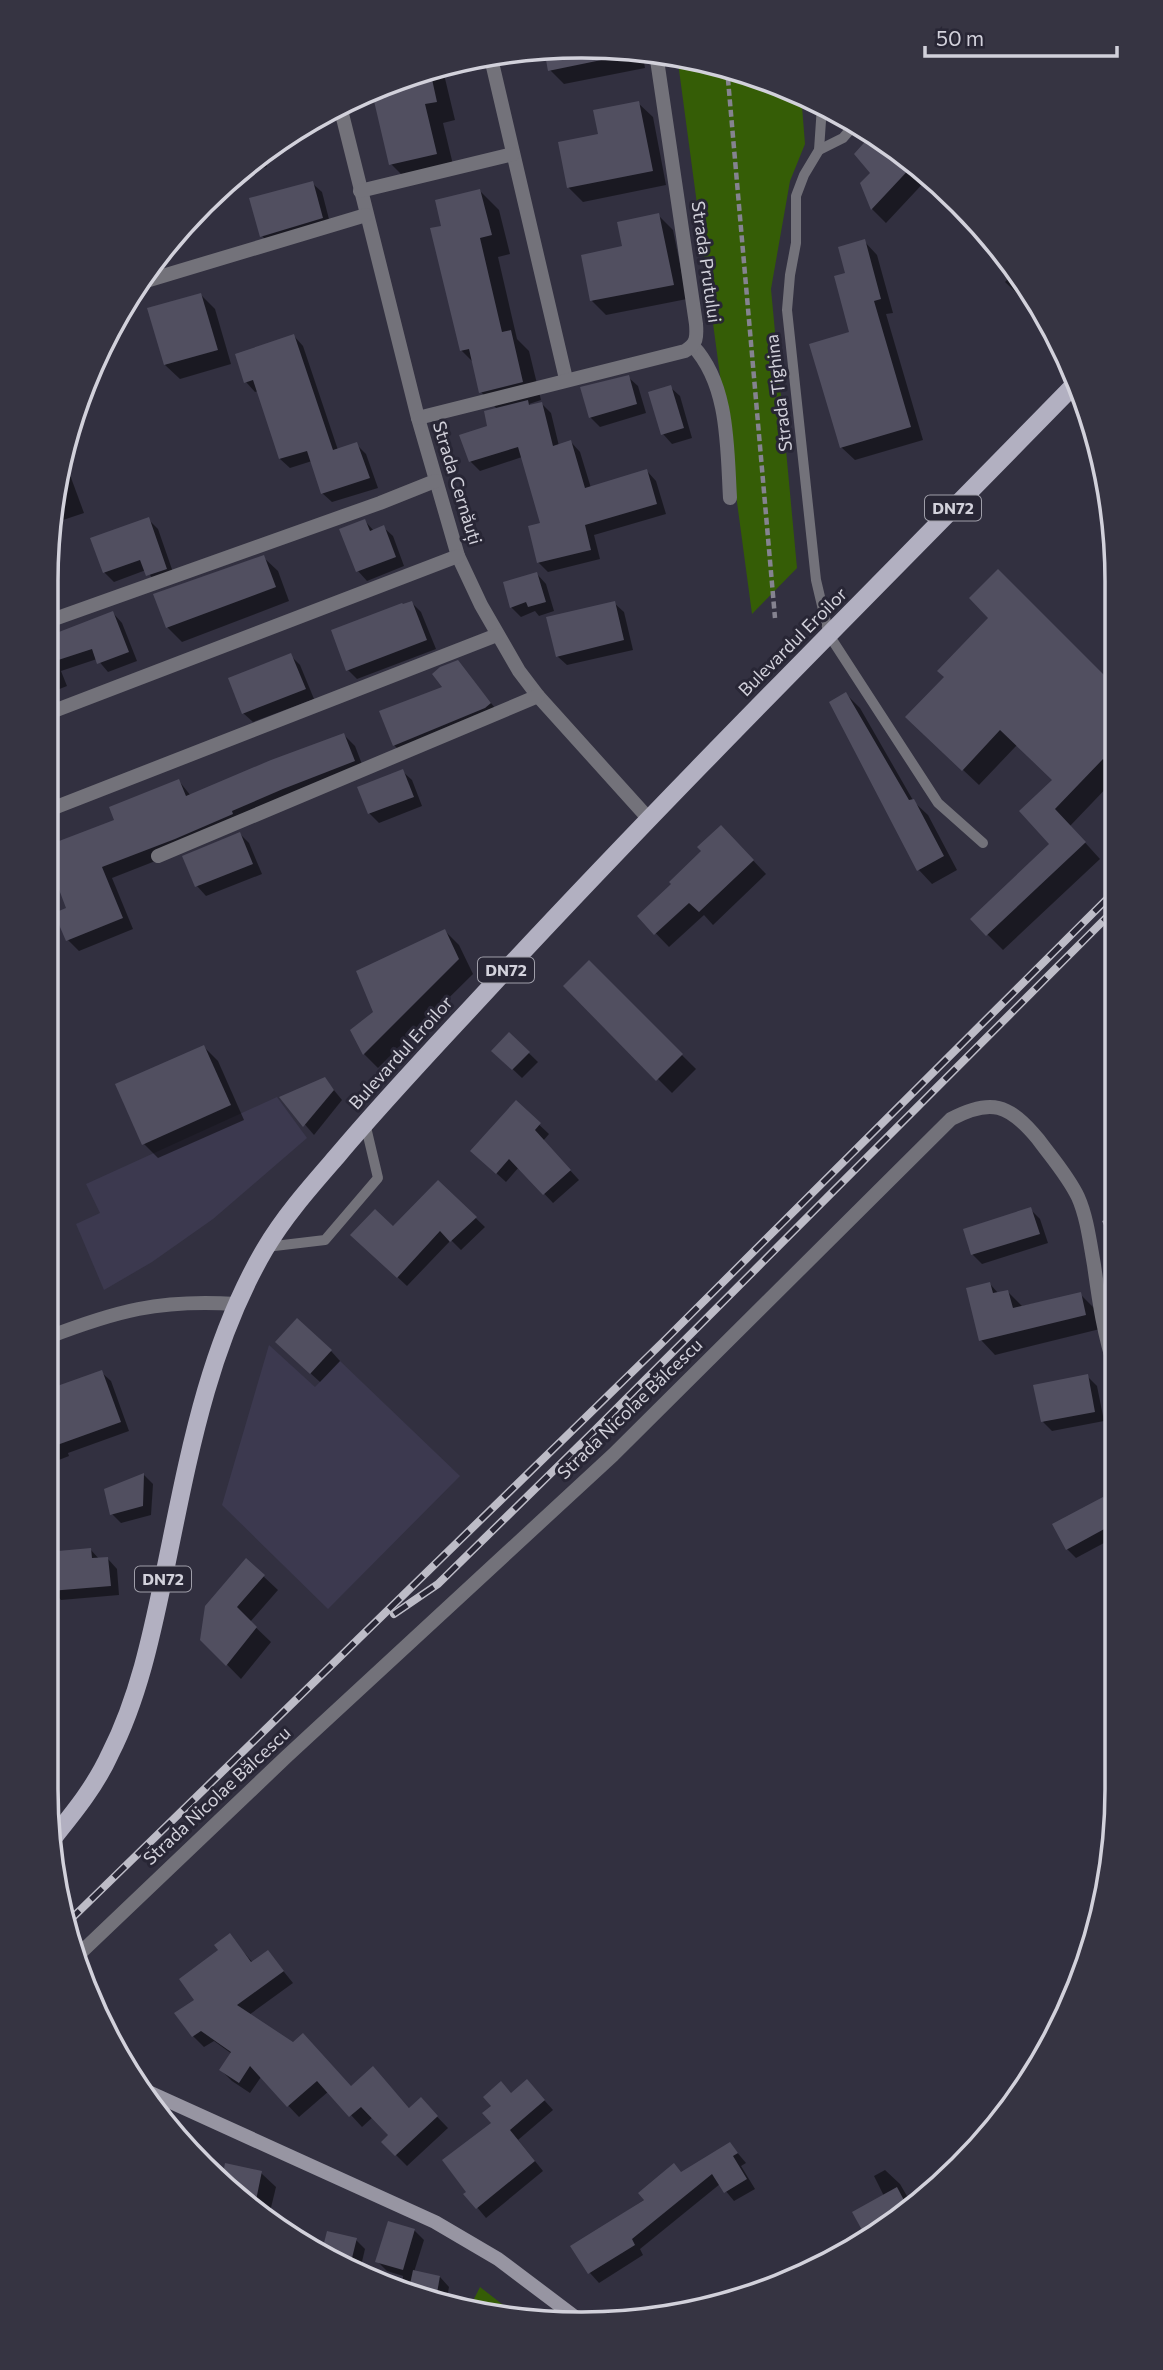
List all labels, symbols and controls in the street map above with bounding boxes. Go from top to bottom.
scale bar [925,14,1118,58]
text: 50 m [936,25,984,50]
street label: Strada Prutului [688,200,726,324]
street label: Strada Tighina [760,333,796,453]
street label: Strada Cernăuți [428,418,487,548]
road number: DN72 [925,495,981,520]
street label: Bulevardul Eroilor [733,582,851,700]
road number: DN72 [478,958,534,982]
street label: Bulevardul Eroilor [344,991,457,1113]
street label: Strada Nicolae Bălcescu [552,1333,706,1483]
road number: DN72 [135,1567,191,1592]
street label: Strada Nicolae Bălcescu [138,1721,295,1869]

